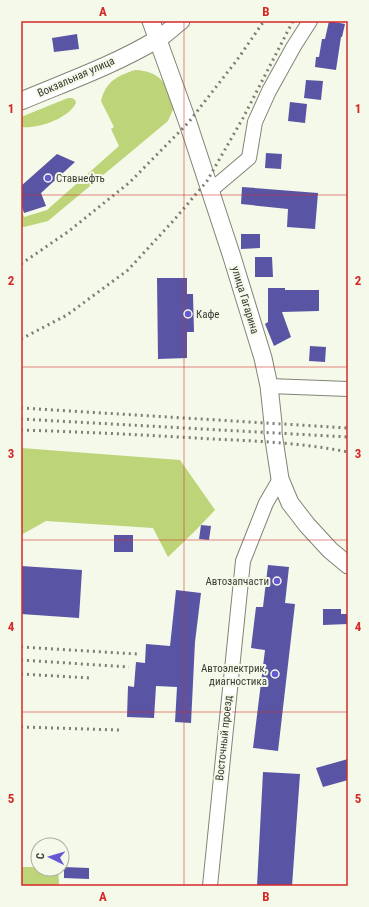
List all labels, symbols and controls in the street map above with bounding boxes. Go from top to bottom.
text: A [99,4,107,19]
text: B [262,4,270,19]
street label: Вокзальная улица [35,54,117,100]
text: 1 [8,101,14,116]
text: 1 [355,101,361,116]
place label: Ставнефть [56,172,105,185]
marker: Ставнефть [43,173,53,183]
street label: улица Гагарина [229,265,261,335]
text: 2 [8,273,15,288]
text: 2 [355,273,362,288]
place label: Кафе [196,308,220,321]
marker: Кафе [183,309,193,319]
text: 3 [8,446,14,461]
text: 3 [355,446,361,461]
place label: Автозапчасти [206,575,269,588]
marker: Автозапчасти [272,576,282,586]
text: 4 [8,619,15,634]
text: 4 [355,619,362,634]
place label: Автоэлектрик, диагностика [201,662,267,688]
marker: Автоэлектрик, диагностика [270,669,280,679]
street label: Восточный проезд [213,695,235,781]
text: 5 [8,791,15,806]
text: 5 [355,791,362,806]
north arrow [30,837,70,877]
text: С [34,852,47,860]
text: A [99,889,107,904]
text: B [262,889,270,904]

